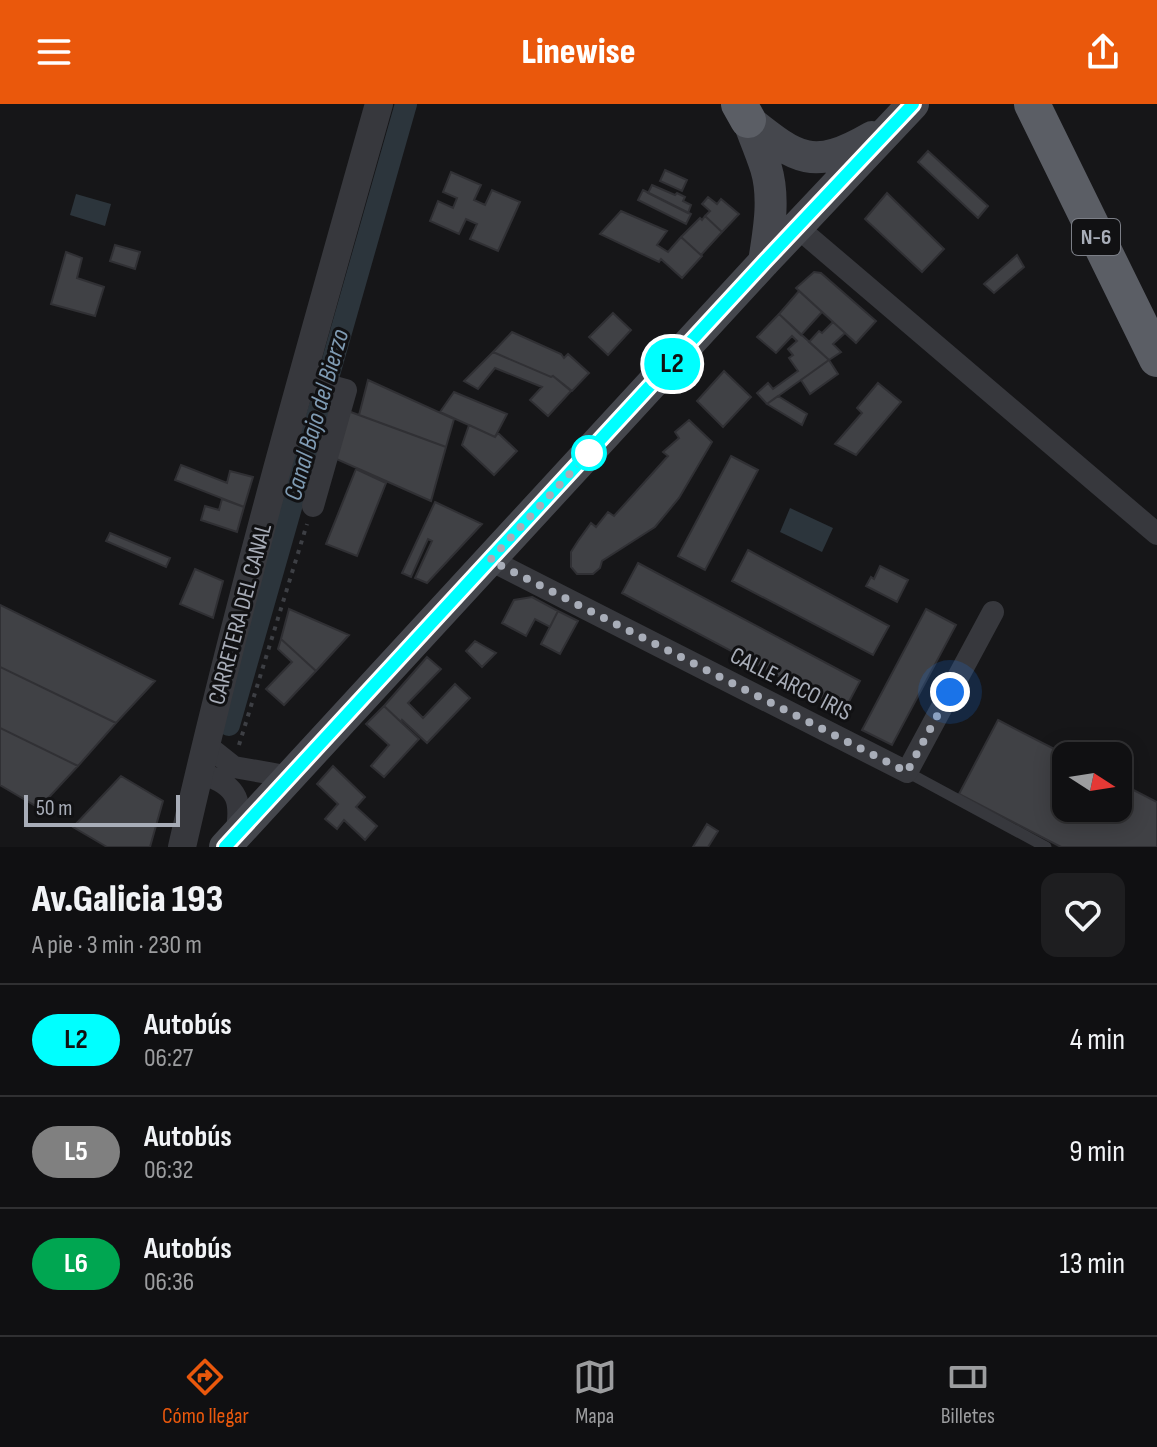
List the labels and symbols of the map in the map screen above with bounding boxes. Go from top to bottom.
road number: N-6 [1072,219,1120,255]
water label: Canal Bajo del Bierzo [278,325,356,504]
line badge: L2 [636,338,708,390]
unlabelled marker [572,436,606,470]
street label: CARRETERA DEL CANAL [202,520,278,708]
street label: CALLE ARCO IRIS [725,641,857,727]
your location [930,672,970,712]
north arrow [1052,742,1132,822]
scale bar [24,791,180,827]

